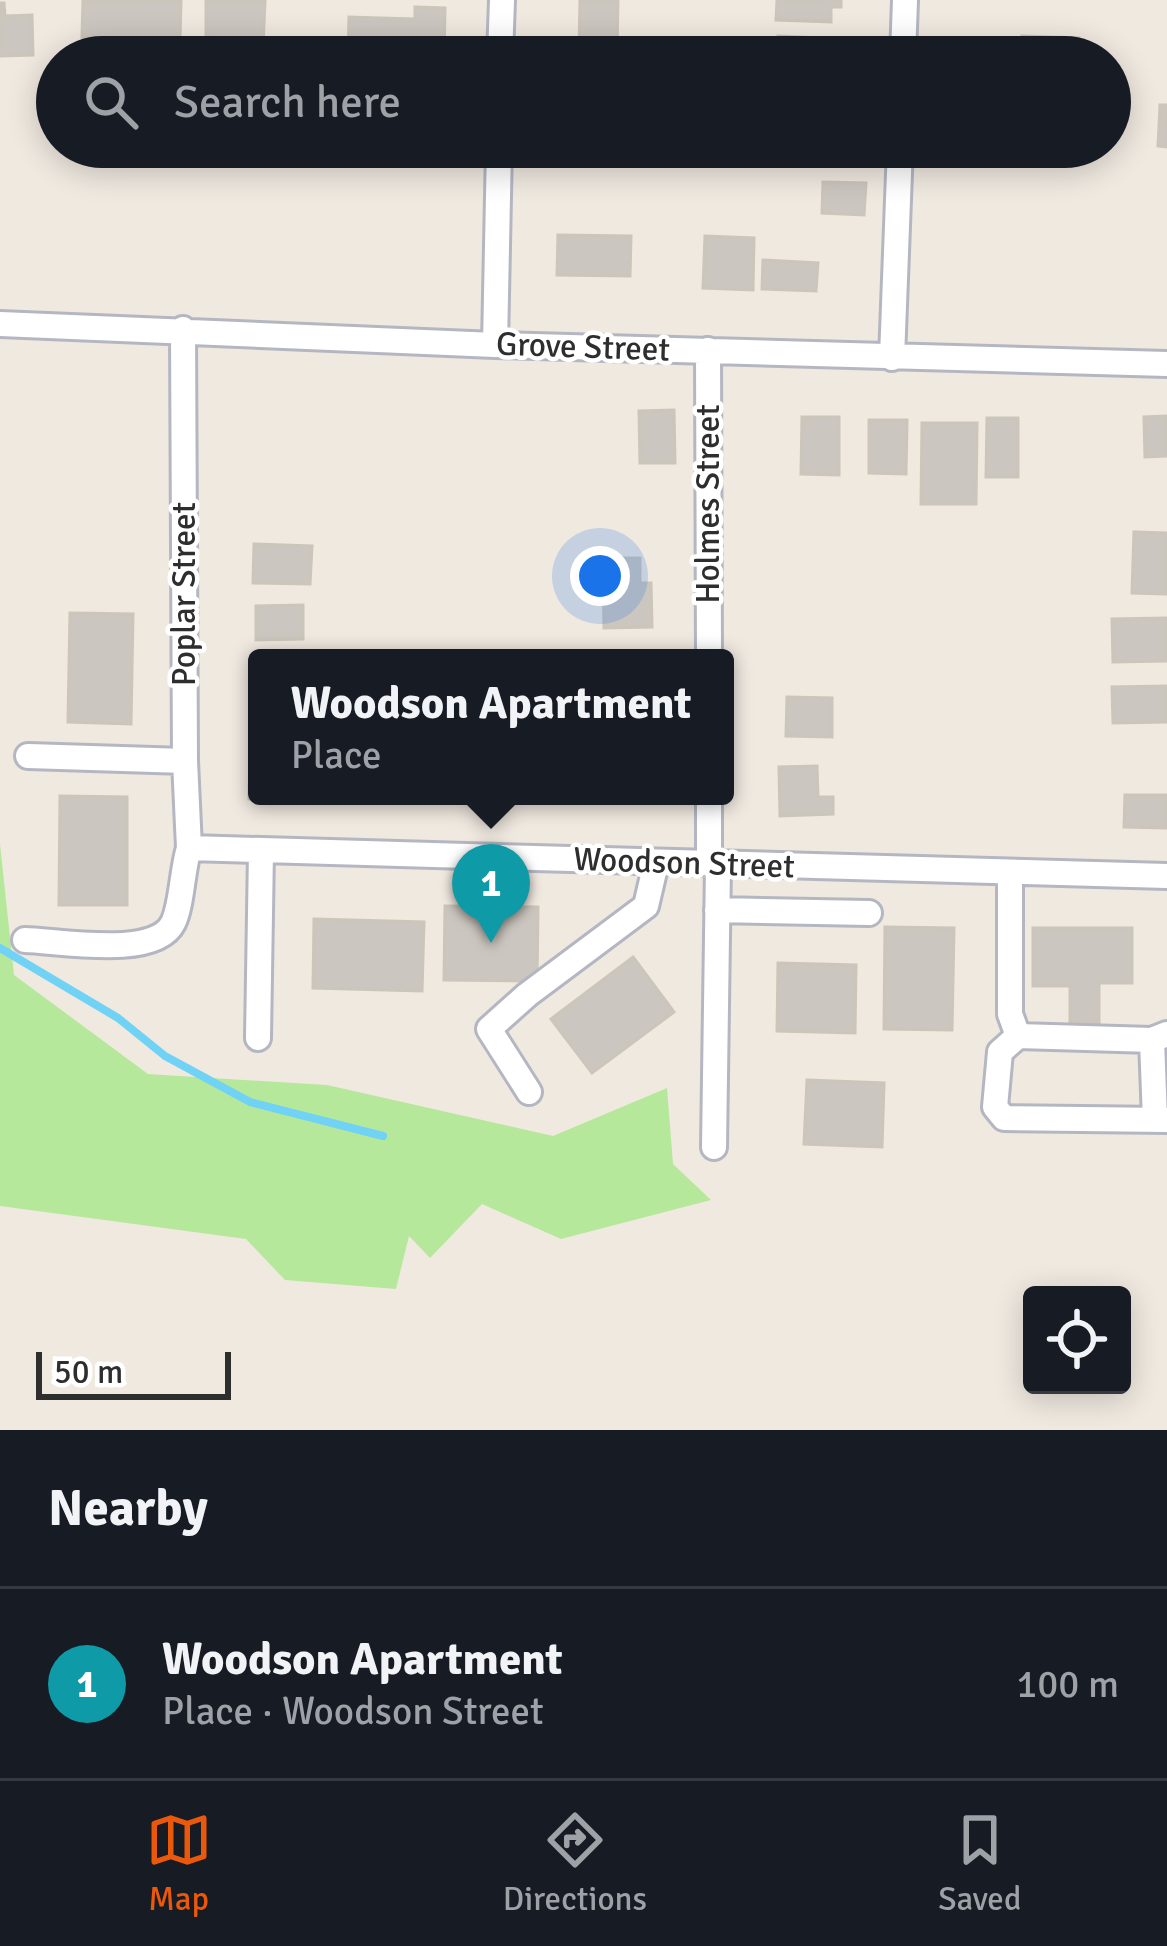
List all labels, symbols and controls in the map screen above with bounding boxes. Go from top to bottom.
search box [36,36,1131,168]
icon: search [78,69,144,135]
text: Search here [174,75,401,130]
street label: Grove Street [495,323,671,371]
street label: Holmes Street [688,404,729,604]
street label: Poplar Street [164,502,205,686]
your location [570,546,630,606]
popup [248,649,734,805]
text: Woodson Apartment [291,676,691,731]
text: Place [291,731,382,779]
street label: Woodson Street [573,839,795,887]
pin: 1 [452,844,530,943]
map controls [1023,1286,1131,1394]
button: locate [1023,1286,1131,1394]
scale bar [36,1346,231,1399]
text: 50 m [54,1352,123,1393]
text: Nearby [48,1477,208,1540]
text: Woodson Apartment [162,1632,563,1687]
text: 1 [76,1660,98,1708]
text: 100 m [1016,1660,1119,1708]
text: Place · Woodson Street [162,1687,544,1735]
tab: Map [146,1807,212,1920]
tab: Directions [503,1807,647,1920]
tab: Saved [938,1807,1021,1920]

